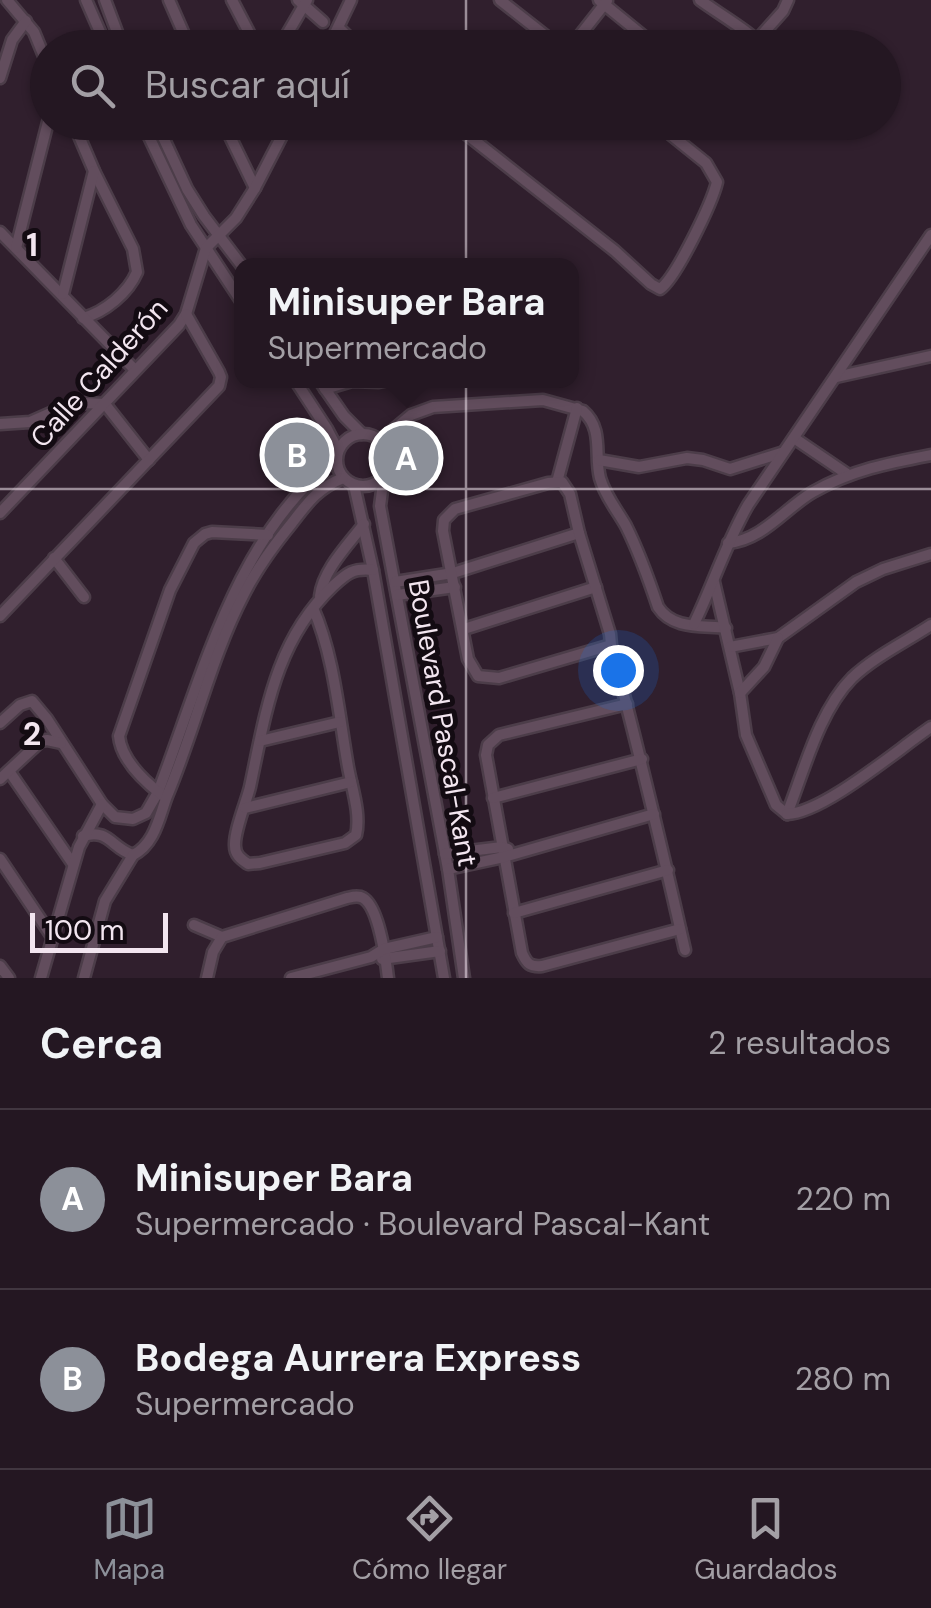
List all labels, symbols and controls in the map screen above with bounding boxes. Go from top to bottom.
search box [30,30,901,140]
icon: search [65,58,120,113]
text: Buscar aquí [145,60,350,110]
text: 1 [26,224,38,266]
popup [234,258,579,388]
text: Minisuper Bara [267,277,546,327]
street label: Calle Calderón [22,291,176,455]
text: Supermercado [267,327,487,369]
pin: B [264,418,330,492]
pin: A [374,420,438,496]
street label: Boulevard Pascal-Kant [400,577,486,869]
your location [593,645,644,696]
text: 2 [23,713,41,755]
scale bar [30,908,168,953]
text: 100 m [45,912,124,949]
text: Cerca [40,1016,163,1071]
text: 2 resultados [708,1022,891,1064]
text: Minisuper Bara [135,1153,413,1203]
text: A [61,1178,84,1220]
text: 220 m [796,1178,891,1220]
text: Supermercado · Boulevard Pascal-Kant [135,1203,710,1245]
text: Bodega Aurrera Express [135,1333,581,1383]
text: B [62,1358,83,1400]
text: 280 m [795,1358,891,1400]
text: Supermercado [135,1383,355,1425]
tab: Mapa [93,1491,165,1588]
tab: Cómo llegar [352,1491,507,1588]
tab: Guardados [694,1491,837,1588]

